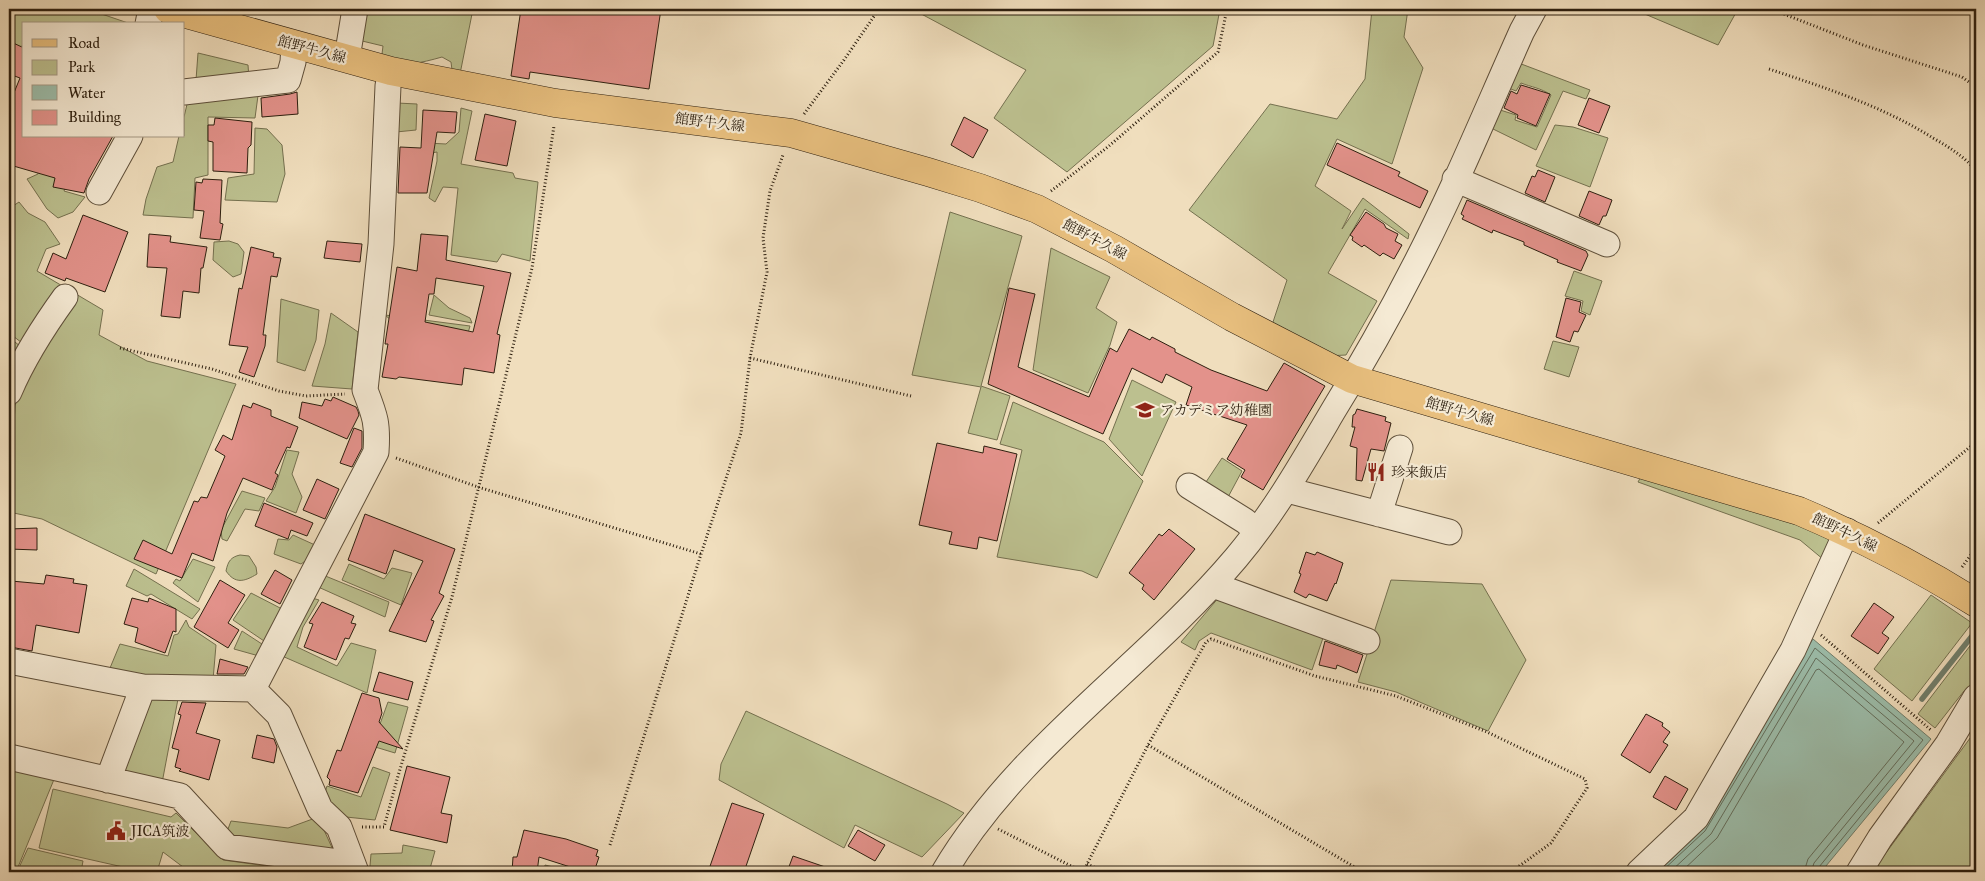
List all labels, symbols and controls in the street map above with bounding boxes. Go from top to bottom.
legend [22,22,185,138]
street label: 館野牛久線 [276,32,348,67]
text: Road [68,34,100,52]
text: Park [68,58,95,76]
text: Water [68,84,105,102]
text: Building [68,108,122,126]
street label: 館野牛久線 [674,110,746,135]
street label: 館野牛久線 [1060,216,1130,263]
street label: 館野牛久線 [1424,394,1496,429]
school or university icon: アカデミア幼稚園 [1134,399,1156,421]
place label: アカデミア幼稚園 [1160,402,1272,419]
restaurant icon: 珍来飯店 [1365,461,1387,483]
place label: 珍来飯店 [1391,464,1447,481]
street label: 館野牛久線 [1810,509,1880,555]
public building icon: JICA筑波 [105,820,127,842]
place label: JICA筑波 [129,823,189,841]

